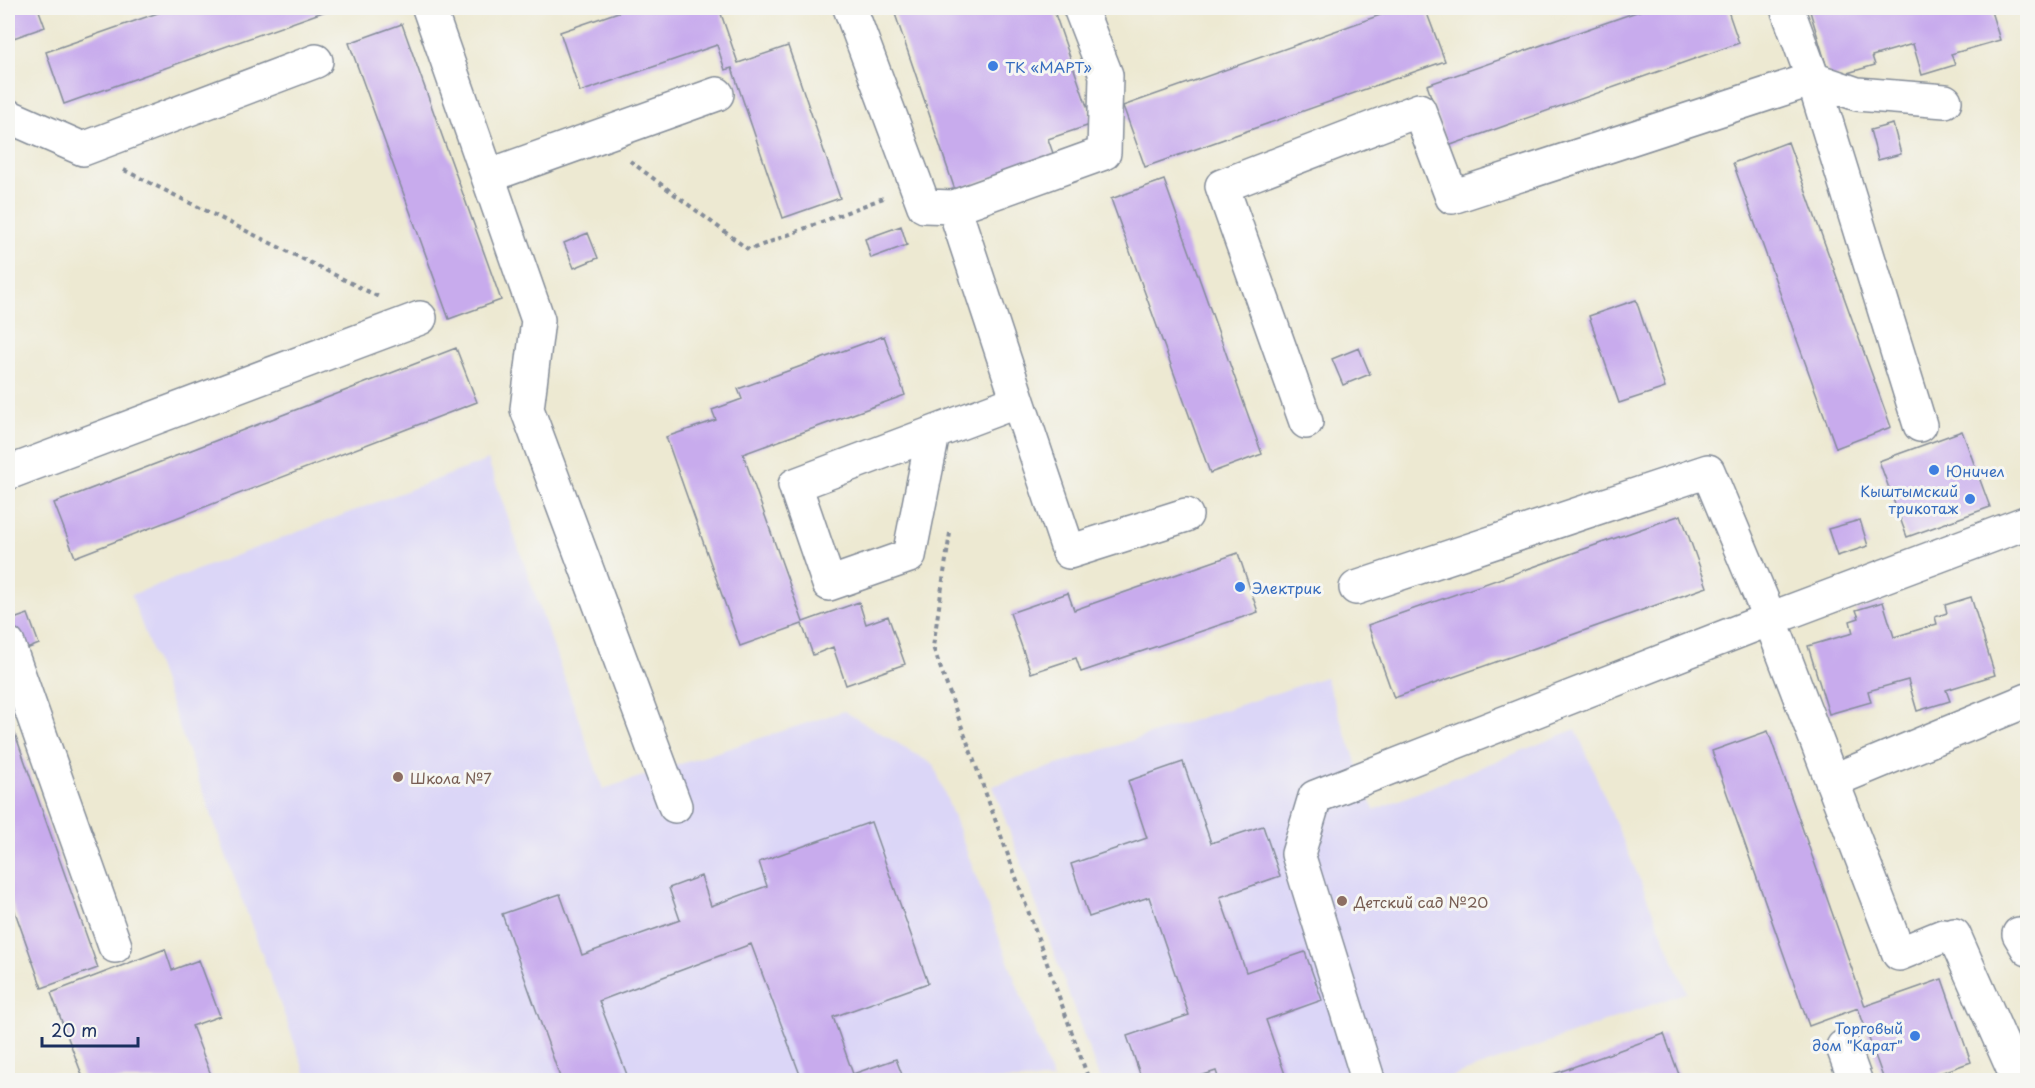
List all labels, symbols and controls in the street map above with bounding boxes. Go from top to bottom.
place label: ТК «МАРТ» [1005,55,1092,78]
marker: ТК «МАРТ» [986,59,1000,73]
place label: Юничел [1946,459,2005,482]
marker: Юничел [1927,463,1941,477]
place label: Кыштымский трикотаж [1860,479,1958,519]
marker: Кыштымский трикотаж [1963,492,1977,506]
place label: Электрик [1252,576,1321,599]
marker: Электрик [1233,580,1247,594]
place label: Школа №7 [410,766,492,789]
marker: Школа №7 [391,770,405,784]
place label: Детский сад №20 [1353,890,1488,913]
marker: Детский сад №20 [1335,894,1349,908]
scale bar [42,1010,138,1048]
text: 20 m [51,1016,97,1043]
place label: Торговый дом "Карат" [1812,1016,1903,1056]
marker: Торговый дом "Карат" [1908,1029,1922,1043]

